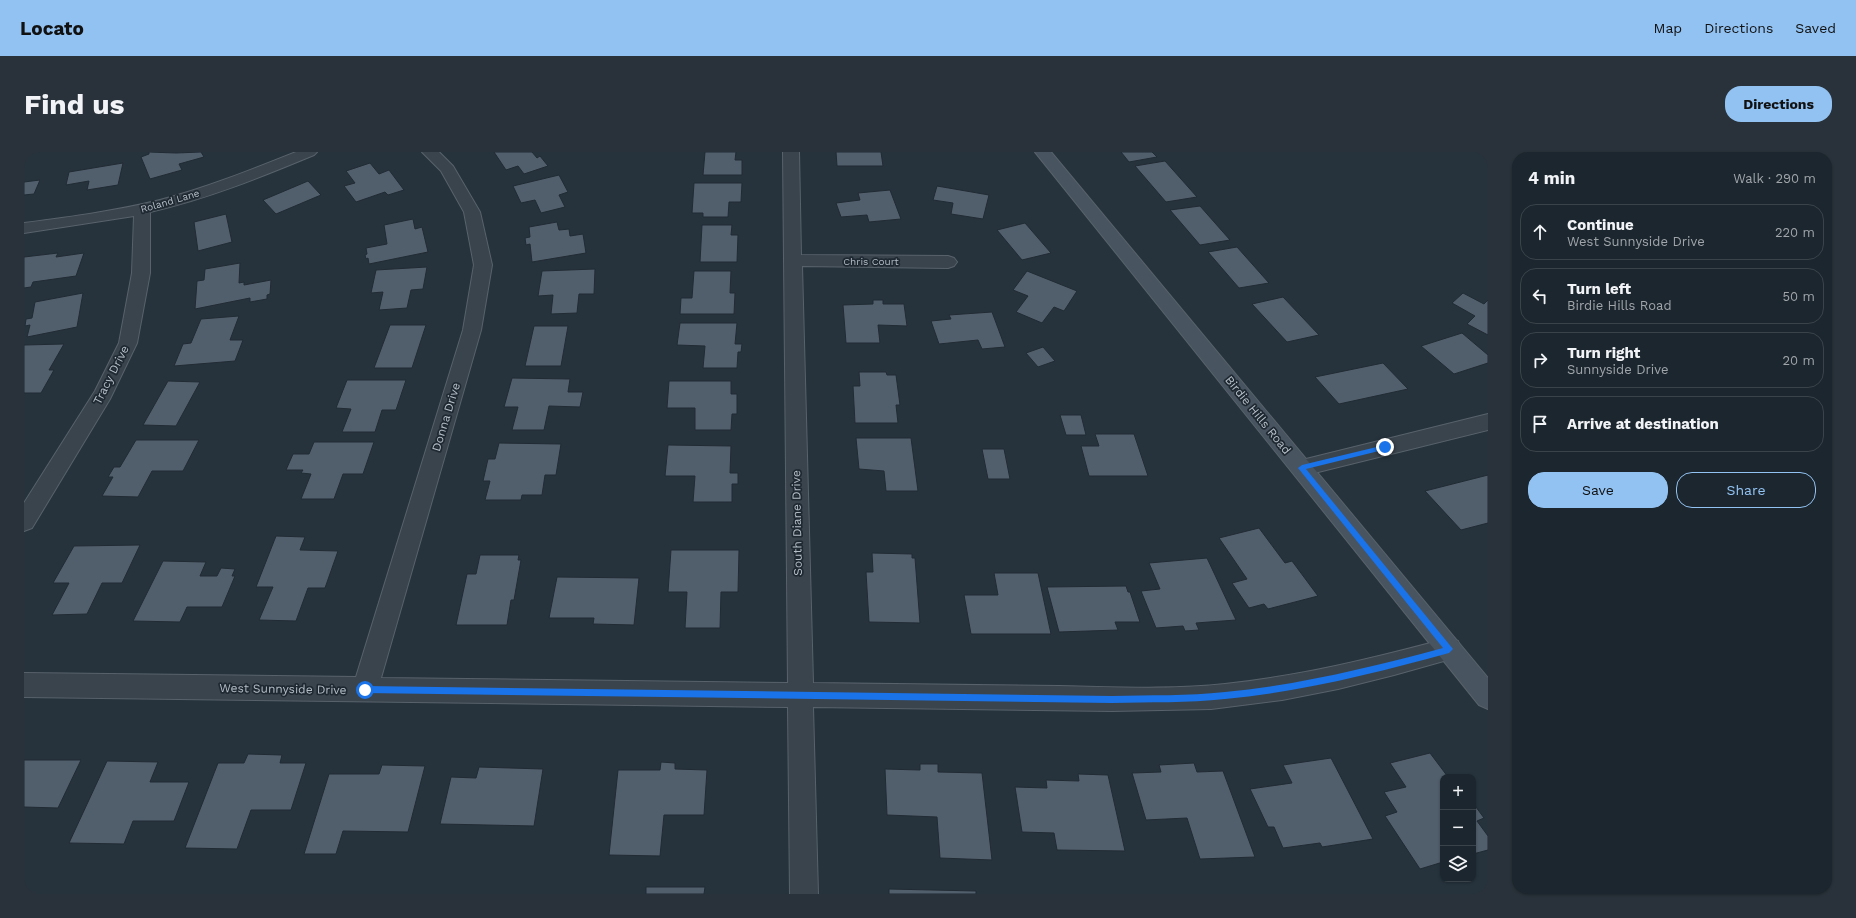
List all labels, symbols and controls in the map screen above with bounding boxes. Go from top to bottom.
text: Locato [20,17,84,40]
text: Map [1654,20,1682,36]
text: Directions [1704,20,1773,36]
text: Saved [1795,20,1836,36]
button: Directions [1725,86,1832,122]
text: Find us [24,88,124,121]
text: 4 min [1528,168,1575,188]
text: Walk · 290 m [1733,171,1816,186]
street label: Roland Lane [139,187,201,215]
text: Continue [1567,216,1634,234]
icon: ahead [1529,221,1551,243]
text: 220 m [1775,225,1815,240]
text: West Sunnyside Drive [1567,234,1705,249]
street label: Chris Court [843,256,900,267]
text: Turn left [1567,280,1631,298]
icon: left [1529,285,1551,307]
text: 50 m [1783,289,1815,304]
text: Birdie Hills Road [1567,298,1672,313]
street label: Tracy Drive [90,343,132,407]
text: Turn right [1567,344,1640,362]
icon: right [1529,349,1551,371]
text: 20 m [1783,353,1815,368]
text: Sunnyside Drive [1567,362,1668,377]
street label: Birdie Hills Road [1222,373,1294,457]
street label: Donna Drive [429,381,463,453]
icon: arrive [1529,413,1551,435]
text: Arrive at destination [1567,415,1719,433]
route end [1376,438,1394,456]
street label: South Diane Drive [789,470,805,576]
button: Save [1528,472,1668,508]
button: Share [1676,472,1816,508]
street label: West Sunnyside Drive [219,681,347,697]
route start [356,681,374,699]
map controls [1440,774,1476,882]
button: + [1440,774,1476,810]
button: − [1440,810,1476,846]
button: layers [1440,846,1476,882]

